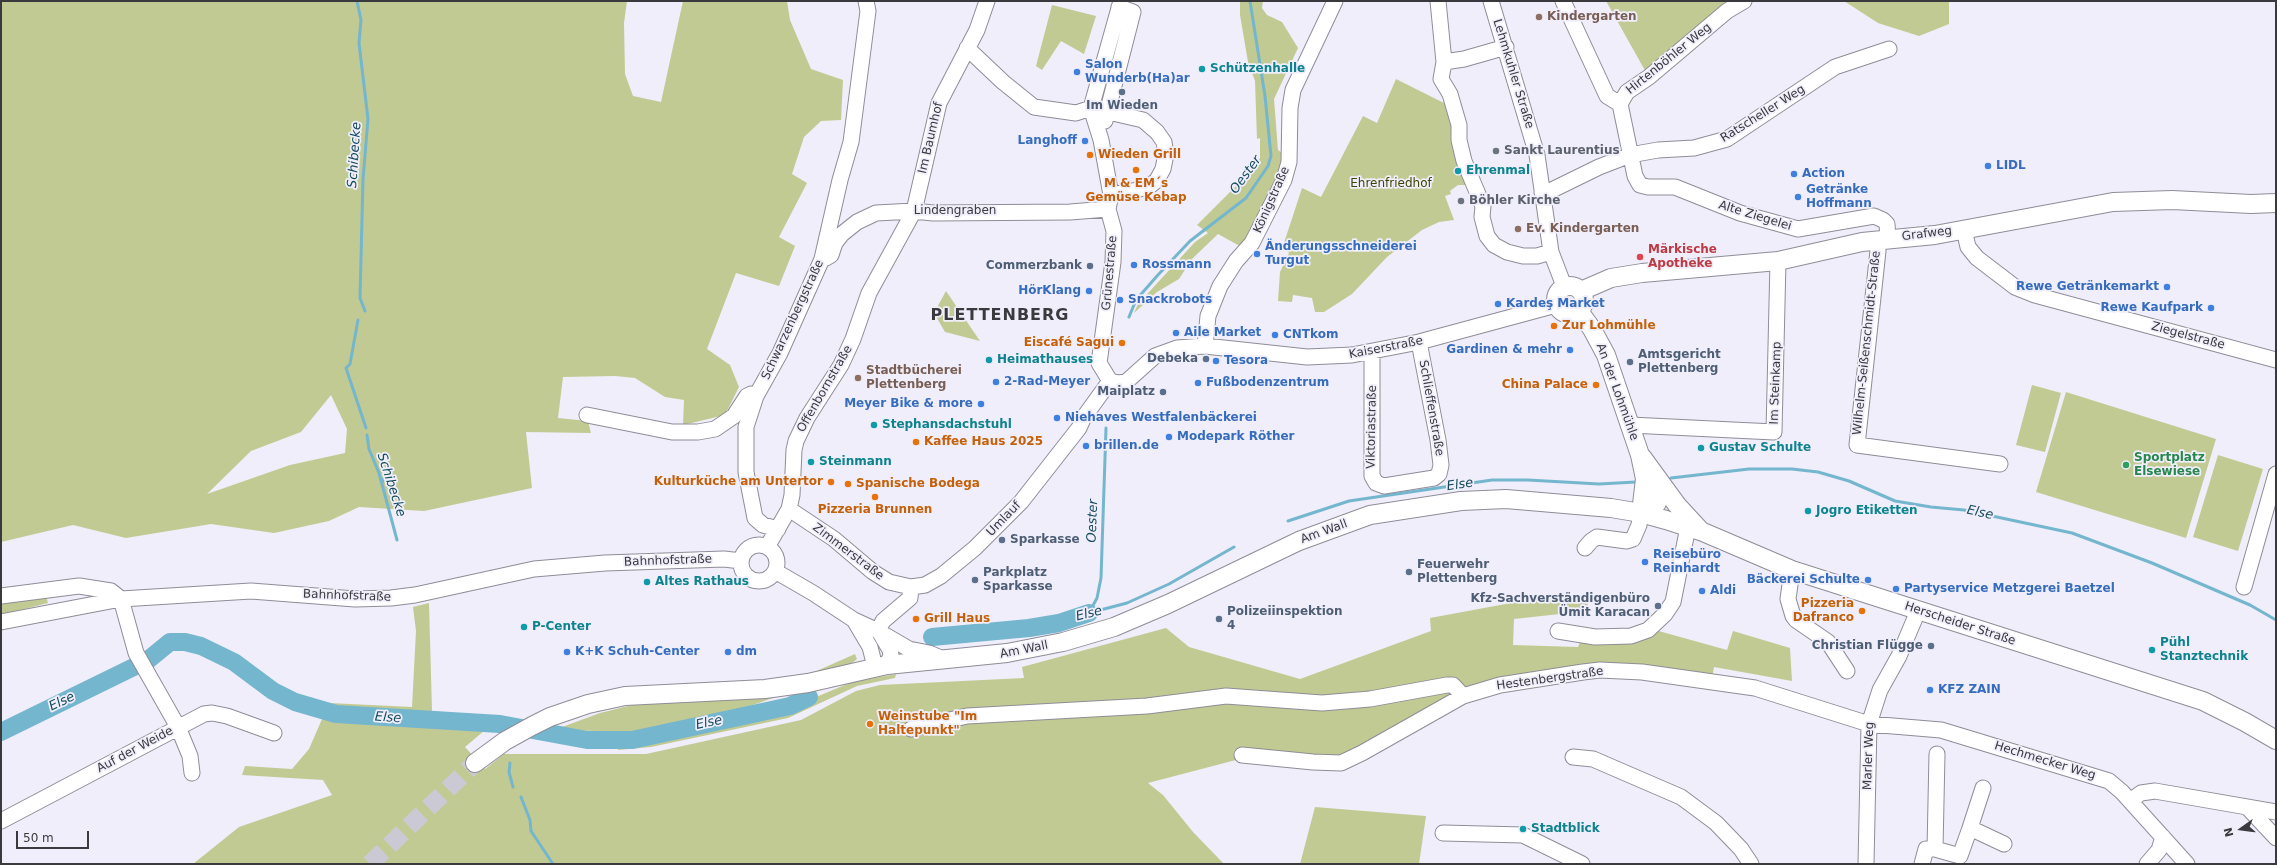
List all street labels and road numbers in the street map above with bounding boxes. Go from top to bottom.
street label: Lehmkuhler Straße [1489,17,1537,131]
street label: Hirtenböhler Weg [1624,20,1714,98]
street label: Ratscheller Weg [1718,82,1808,146]
street label: Im Baumhof [916,101,946,175]
street label: Königstraße [1251,164,1293,236]
street label: Alte Ziegelei [1717,198,1793,234]
street label: Lindengraben [914,204,996,218]
street label: Grafweg [1901,224,1953,244]
street label: Grünestraße [1100,235,1120,311]
street label: Wilhelm-Seißenschmidt-Straße [1850,250,1884,436]
street label: Schwarzenbergstraße [759,258,827,382]
street label: Ziegelstraße [2150,319,2226,353]
street label: Kaiserstraße [1348,334,1424,362]
street label: An der Lohmühle [1593,341,1641,443]
street label: Im Steinkamp [1767,341,1785,425]
street label: Offenbornstraße [794,343,856,435]
street label: Schlieffenstraße [1415,359,1447,457]
street label: Viktoriastraße [1364,385,1380,469]
street label: Umlauf [984,499,1024,539]
street label: Am Wall [1299,517,1349,547]
street label: Zimmerstraße [810,521,886,583]
street label: Bahnhofstraße [624,552,712,570]
street label: Bahnhofstraße [303,587,391,605]
street label: Herscheider Straße [1903,599,2017,649]
street label: Am Wall [999,638,1049,662]
street label: Hestenbergstraße [1496,664,1604,694]
street label: Marler Weg [1861,722,1877,790]
street label: Auf der Weide [94,724,176,776]
street label: Hechmecker Weg [1993,739,2097,783]

